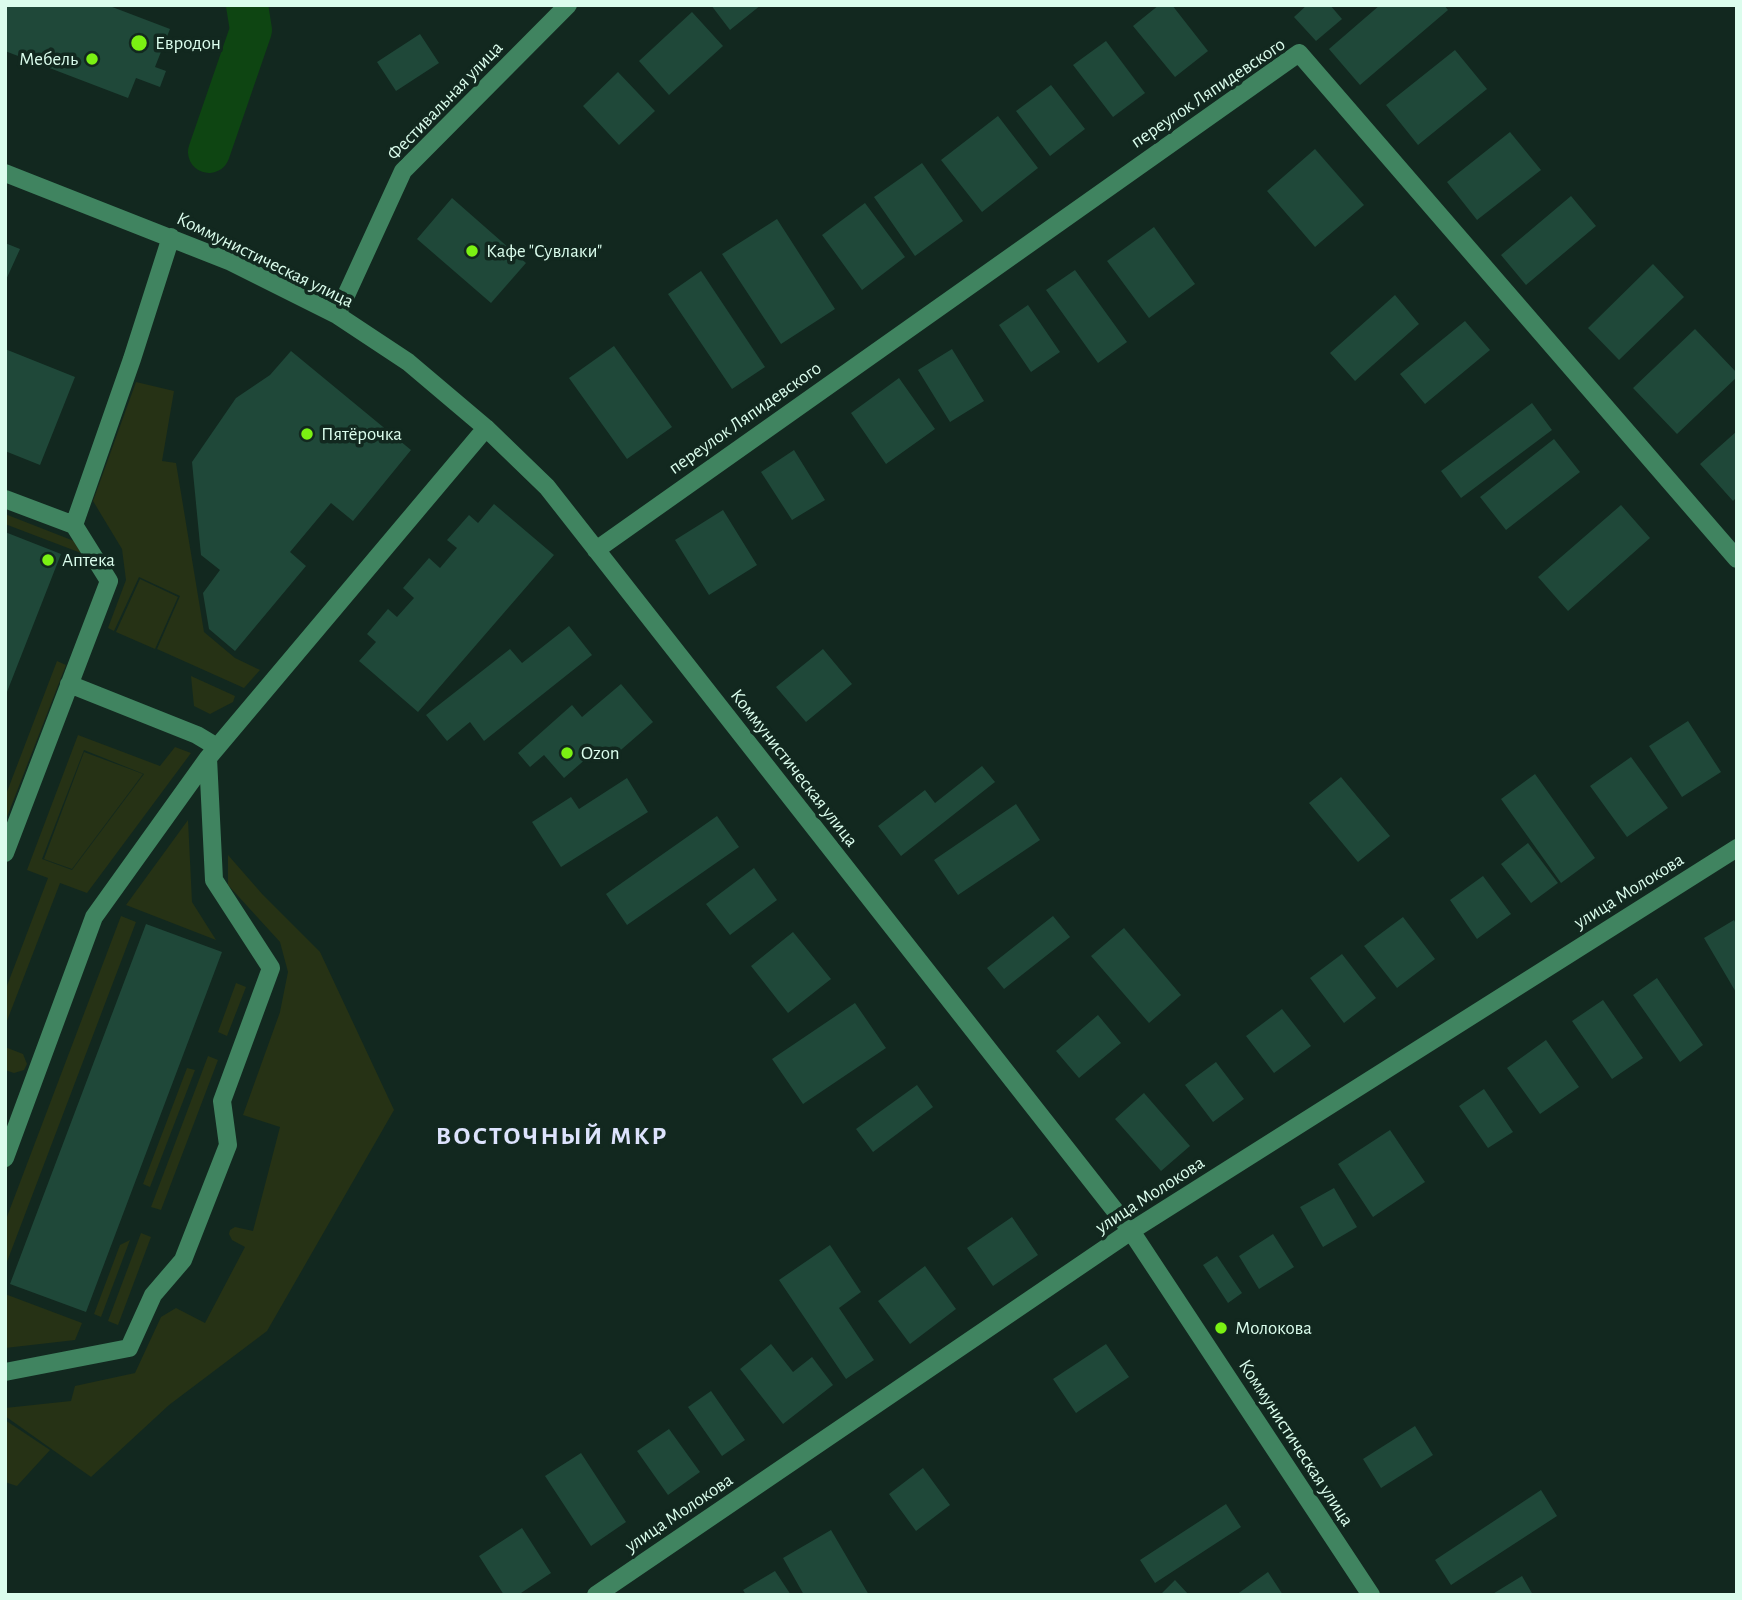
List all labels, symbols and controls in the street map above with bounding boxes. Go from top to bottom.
place label: Евродон [155,32,221,54]
marker: Евродон [129,33,149,53]
street label: переулок Ляпидевского [1126,33,1290,153]
street label: Фестивальная улица [382,37,508,165]
place label: Мебель [19,48,78,70]
marker: Мебель [84,51,100,67]
street label: Коммунистическая улица [173,207,357,313]
place label: Кафе "Сувлаки" [486,240,602,262]
marker: Кафе "Сувлаки" [464,243,480,259]
street label: переулок Ляпидевского [664,357,826,479]
place label: Пятёрочка [321,423,402,445]
marker: Пятёрочка [299,426,315,442]
place label: Аптека [62,549,115,571]
marker: Аптека [40,552,56,568]
street label: Коммунистическая улица [725,684,863,852]
place label: Ozon [581,742,620,764]
marker: Ozon [559,745,575,761]
street label: улица Молокова [1570,848,1688,934]
district label: ВОСТОЧНЫЙ МКР [437,1120,667,1152]
street label: улица Молокова [1091,1151,1209,1239]
place label: Молокова [1235,1317,1312,1339]
marker: Молокова [1213,1320,1229,1336]
street label: Коммунистическая улица [1234,1355,1358,1531]
street label: улица Молокова [621,1468,737,1558]

